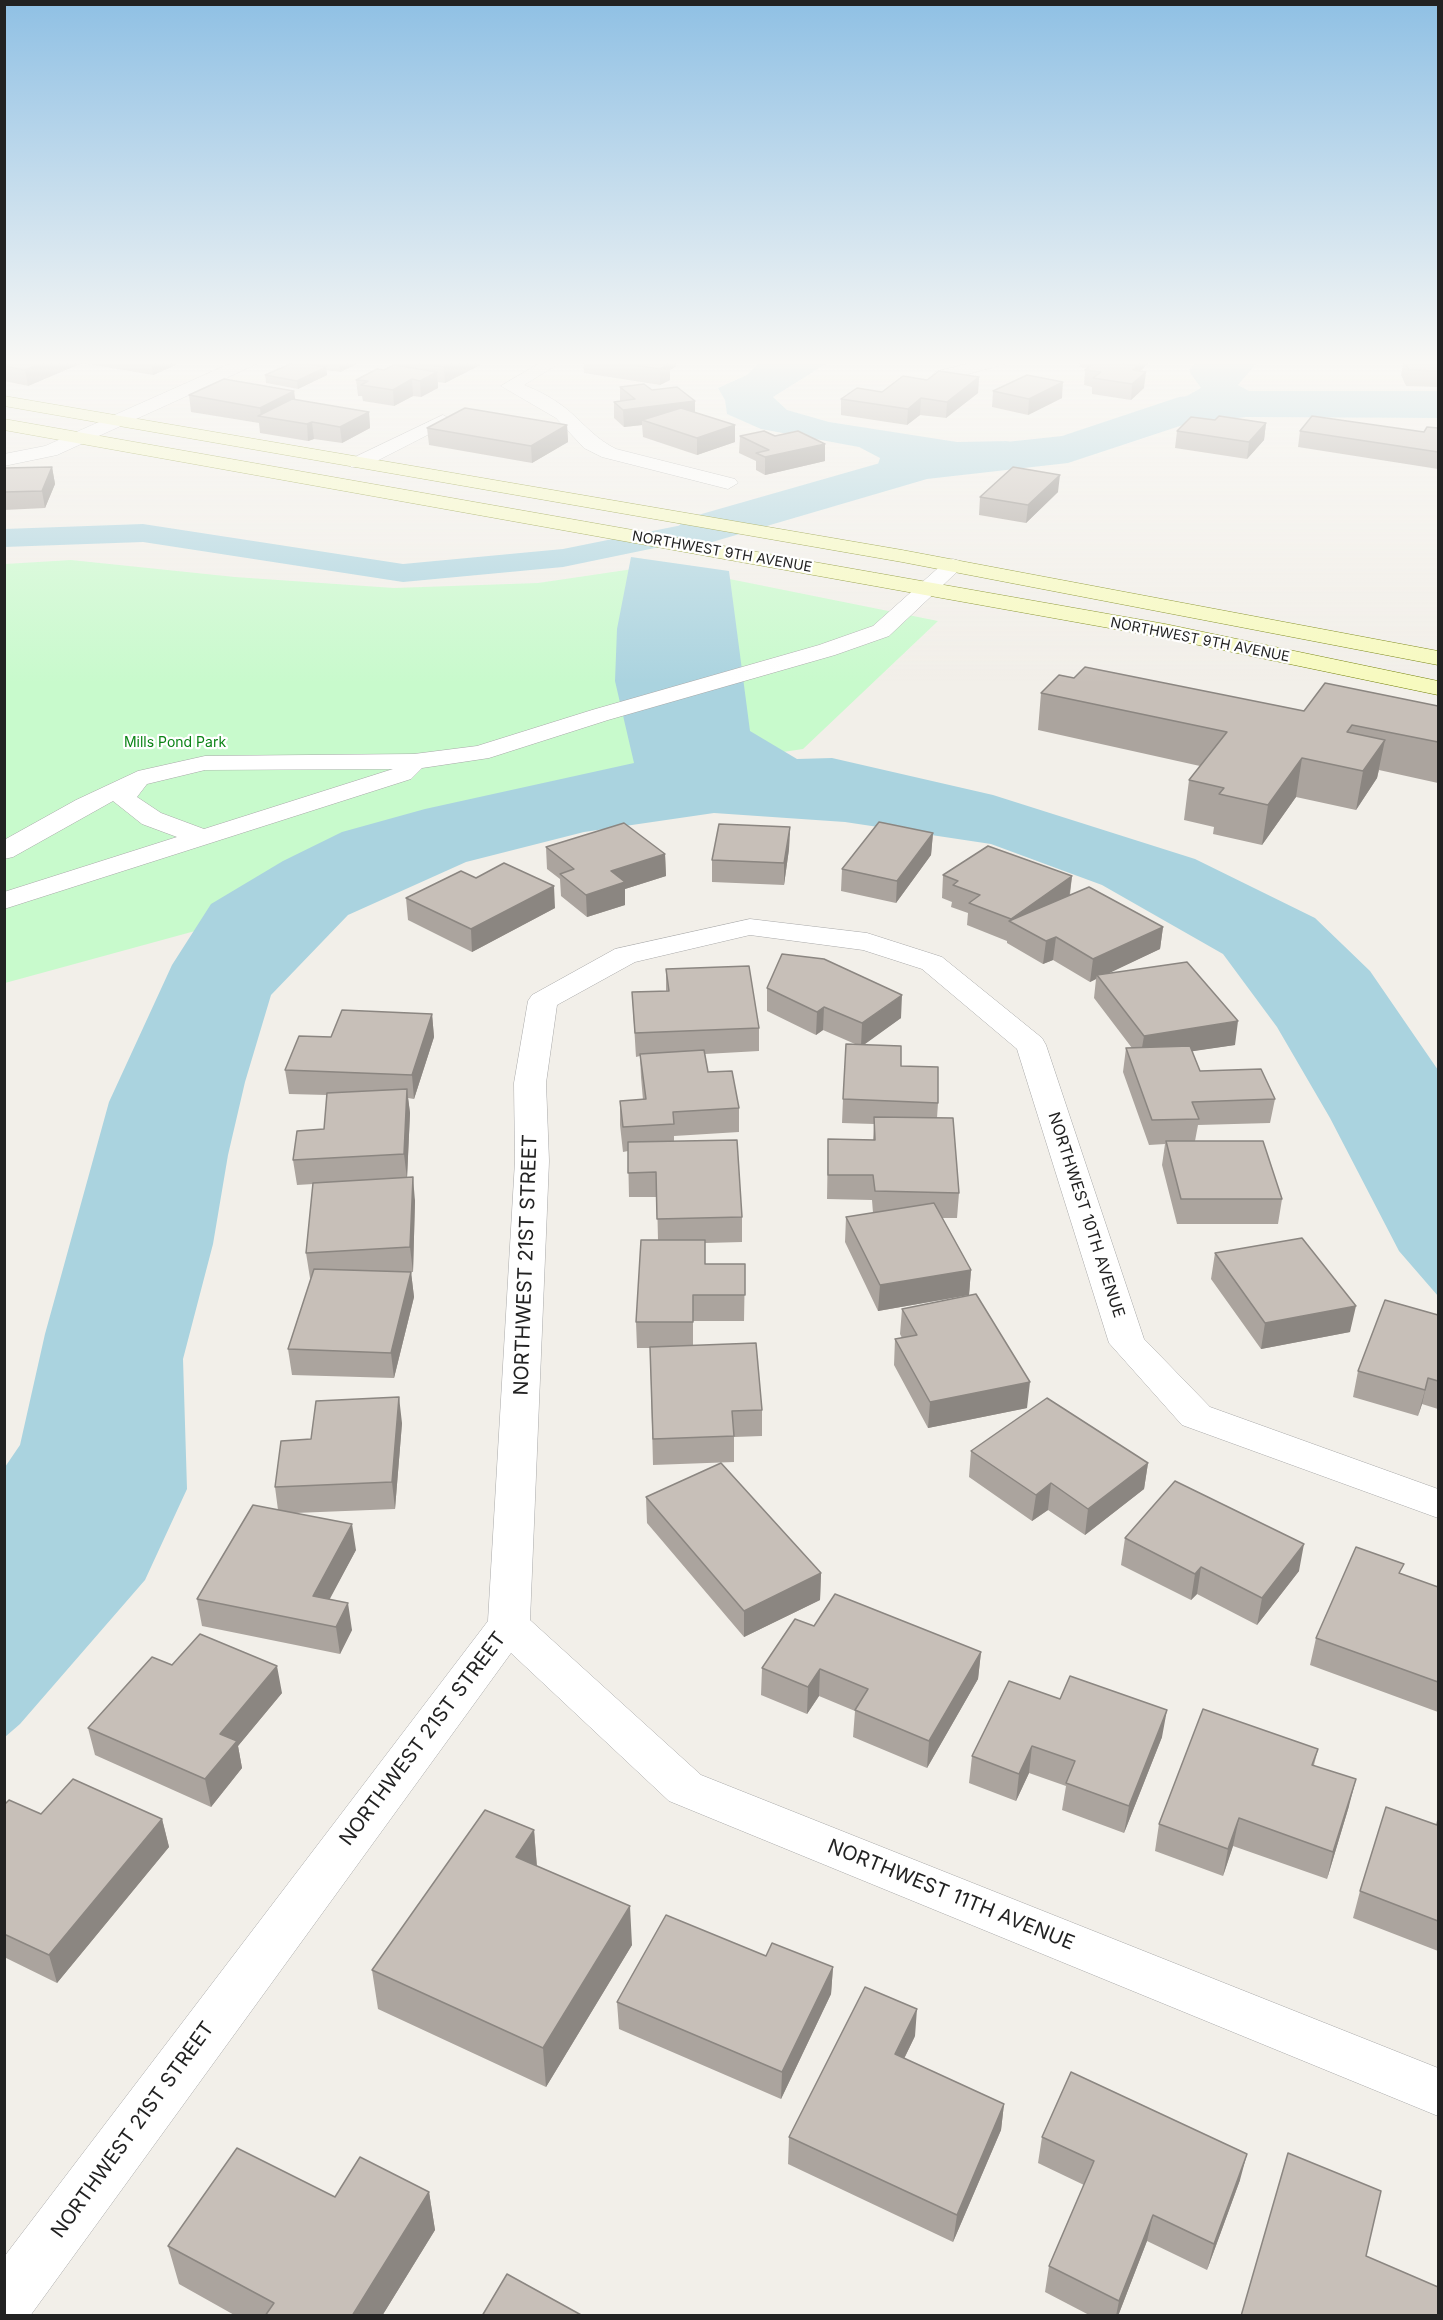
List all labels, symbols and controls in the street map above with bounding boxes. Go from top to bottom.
street label: NORTHWEST 9TH AVENUE [631,528,813,576]
street label: NORTHWEST 9TH AVENUE [1109,614,1291,666]
park label: Mills Pond Park [124,735,226,751]
street label: NORTHWEST 10TH AVENUE [1044,1110,1128,1320]
street label: NORTHWEST 21ST STREET [509,1134,543,1396]
street label: NORTHWEST 21ST STREET [335,1627,511,1851]
street label: NORTHWEST 11TH AVENUE [824,1834,1078,1956]
street label: NORTHWEST 21ST STREET [46,2017,220,2243]

